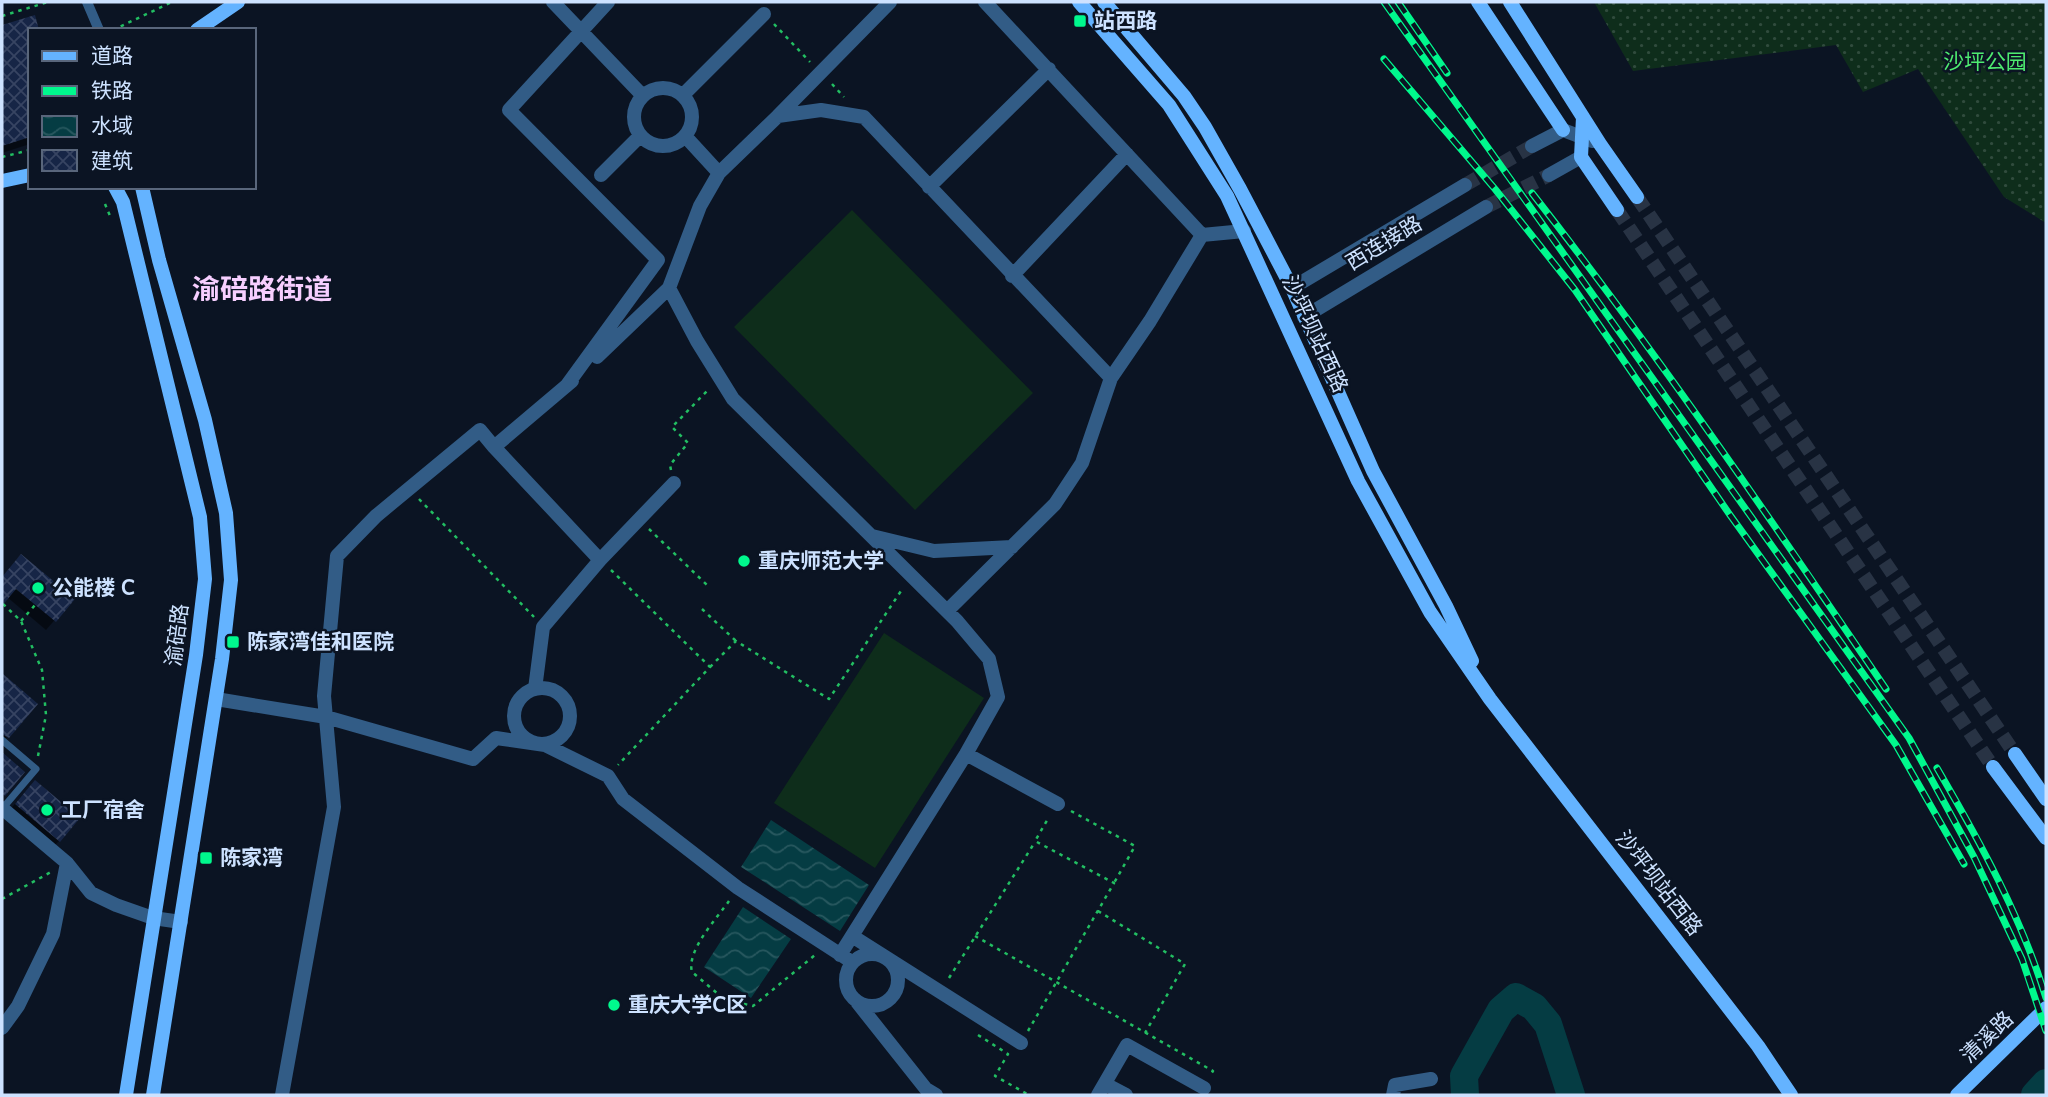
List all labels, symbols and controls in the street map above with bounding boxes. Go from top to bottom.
place label: 站西路 [1094,7,1157,35]
marker: 站西路 [1072,13,1088,29]
legend [28,28,256,189]
text: 道路 [91,42,133,70]
park label: 沙坪公园 [1943,48,2027,76]
text: 铁路 [91,77,133,105]
text: 水域 [91,112,133,140]
text: 建筑 [91,147,133,175]
street label: 西连接路 [1341,209,1427,277]
district label: 渝碚路街道 [192,271,332,309]
street label: 沙坪坝站西路 [1276,271,1354,397]
place label: 重庆师范大学 [758,547,884,575]
marker: 重庆师范大学 [736,553,752,569]
place label: 公能楼 C [52,574,135,602]
marker: 公能楼 C [30,580,46,596]
street label: 渝碚路 [159,602,195,668]
place label: 陈家湾佳和医院 [247,628,394,656]
marker: 陈家湾佳和医院 [225,634,241,650]
place label: 工厂宿舍 [61,796,145,824]
marker: 工厂宿舍 [39,802,55,818]
street label: 沙坪坝站西路 [1609,825,1709,941]
place label: 陈家湾 [220,844,283,872]
marker: 陈家湾 [198,850,214,866]
place label: 重庆大学C区 [628,991,747,1019]
marker: 重庆大学C区 [606,997,622,1013]
street label: 清溪路 [1955,1005,2019,1069]

